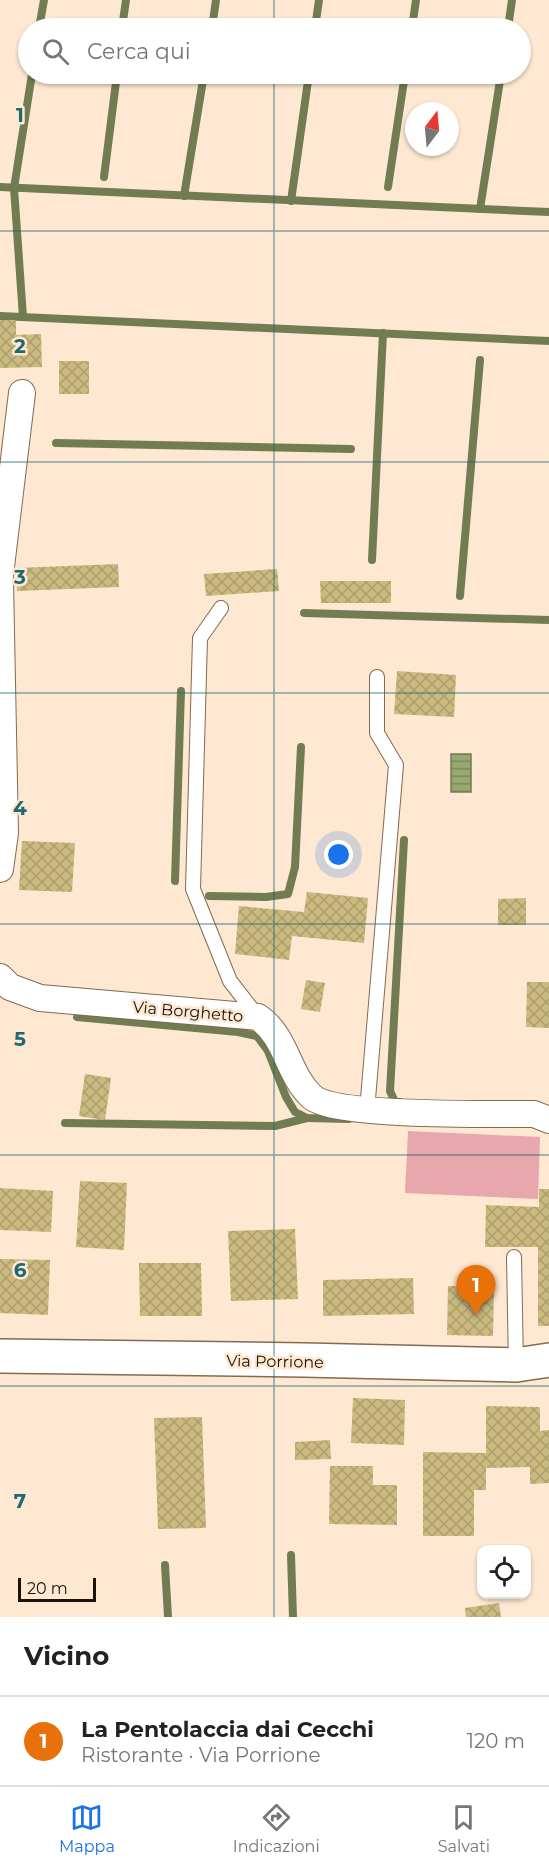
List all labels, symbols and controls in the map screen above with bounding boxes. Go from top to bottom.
search box [18,18,531,84]
icon: search [39,35,72,68]
text: Cerca qui [87,38,191,65]
north arrow [405,102,459,156]
text: 1 [16,103,24,127]
text: 2 [14,334,26,358]
text: 3 [13,565,26,589]
text: 4 [13,796,27,820]
your location [324,840,353,869]
street label: Via Borghetto [132,997,244,1026]
text: 5 [14,1027,26,1051]
text: 6 [14,1258,27,1282]
pin: 1 [456,1266,496,1315]
street label: Via Porrione [226,1351,324,1372]
text: 7 [14,1489,26,1513]
map controls [477,1545,531,1599]
button: locate [477,1545,531,1599]
scale bar [18,1575,96,1602]
text: 20 m [27,1579,68,1598]
text: Vicino [24,1640,109,1672]
text: La Pentolaccia dai Cecchi [81,1716,374,1743]
text: 1 [40,1729,47,1753]
text: 120 m [467,1729,525,1753]
text: Ristorante · Via Porrione [81,1743,321,1767]
tab: Mappa [59,1801,115,1856]
tab: Indicazioni [233,1801,320,1856]
tab: Salvati [438,1801,490,1856]

